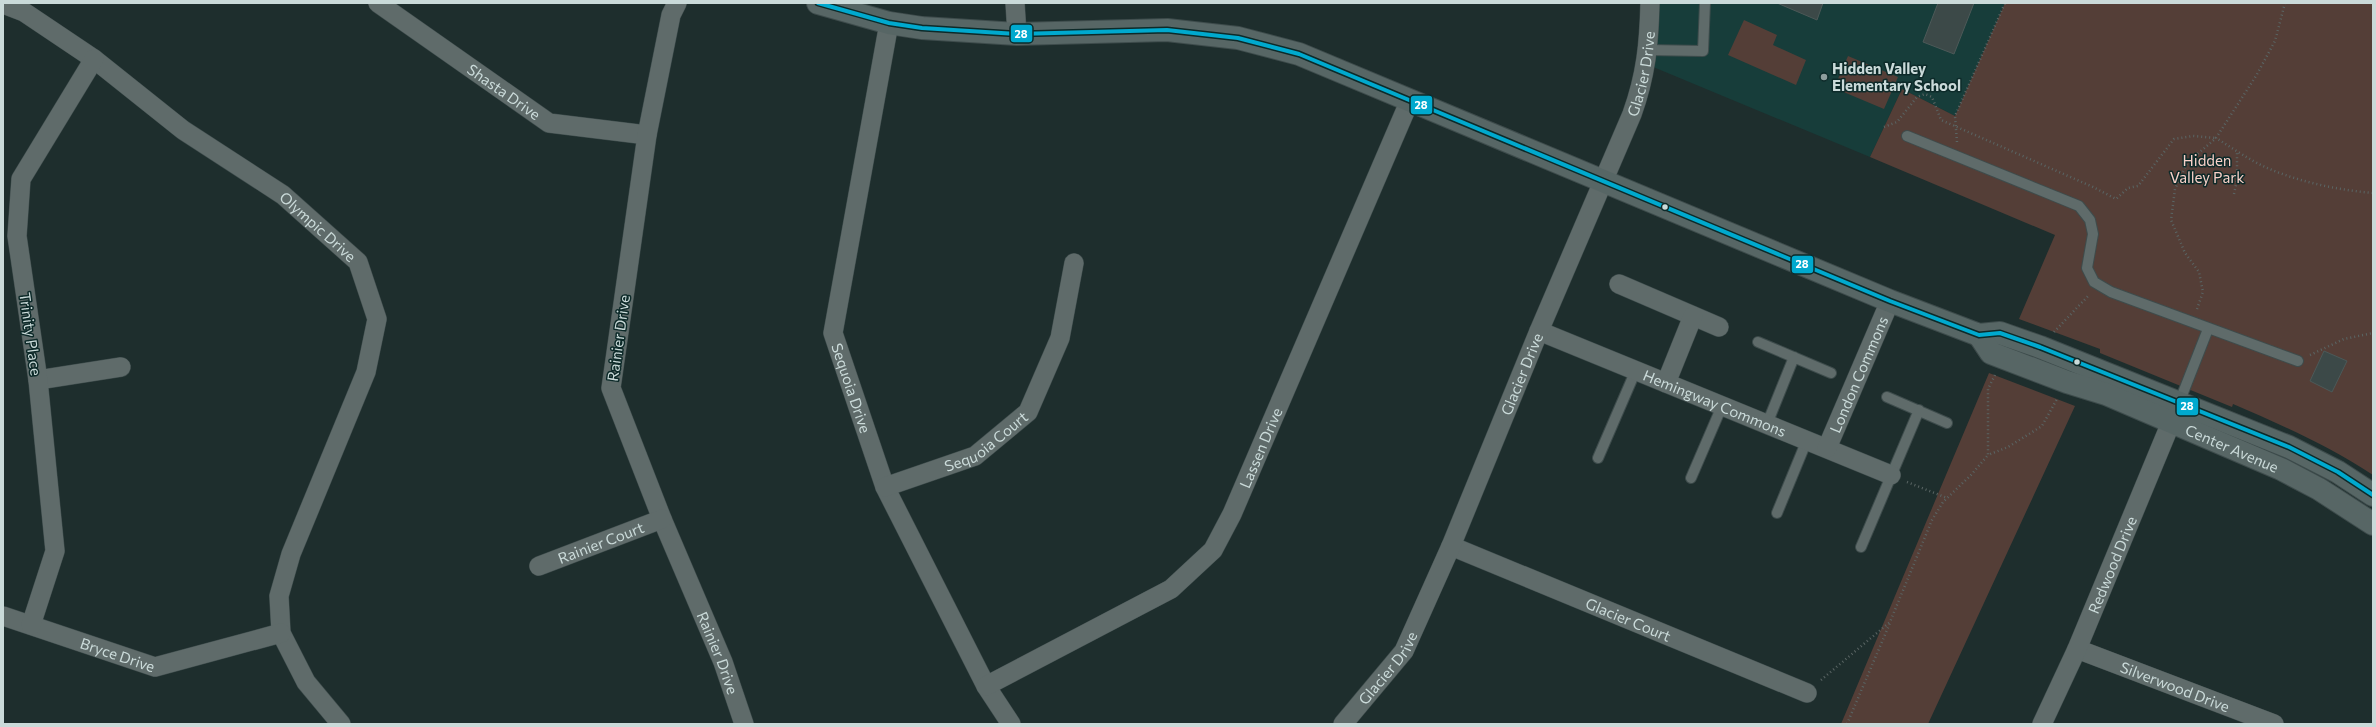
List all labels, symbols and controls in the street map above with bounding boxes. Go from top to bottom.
line badge: 28 [1010,24,1033,43]
text: 28 [1015,27,1028,40]
street label: Glacier Drive [1623,30,1658,119]
place label: Hidden Valley Elementary School [1832,59,1961,94]
street label: Shasta Drive [464,60,544,123]
marker: Hidden Valley Elementary School [1819,72,1829,82]
line badge: 28 [1410,95,1433,115]
text: 28 [1415,98,1428,111]
park label: Hidden Valley Park [2170,151,2244,186]
street label: Olympic Drive [276,188,360,265]
unlabelled marker [1660,202,1670,212]
line badge: 28 [1791,255,1814,274]
text: 28 [1796,257,1809,270]
street label: Trinity Place [16,291,46,377]
street label: Rainier Drive [603,294,633,382]
street label: London Commons [1826,313,1892,436]
street label: Glacier Drive [1497,330,1546,418]
street label: Sequoia Drive [828,341,875,435]
unlabelled marker [2072,357,2082,367]
street label: Hemingway Commons [1641,366,1789,440]
line badge: 28 [2176,397,2199,416]
text: 28 [2181,399,2194,412]
street label: Lassen Drive [1235,405,1286,491]
street label: Sequoia Court [942,407,1031,475]
street label: Center Avenue [2183,420,2282,476]
street label: Redwood Drive [2084,513,2140,616]
street label: Rainier Court [555,518,646,567]
street label: Glacier Court [1583,594,1674,645]
street label: Rainier Drive [694,609,742,696]
street label: Glacier Drive [1354,629,1421,708]
street label: Bryce Drive [78,634,157,675]
street label: Silverwood Drive [2118,657,2232,715]

